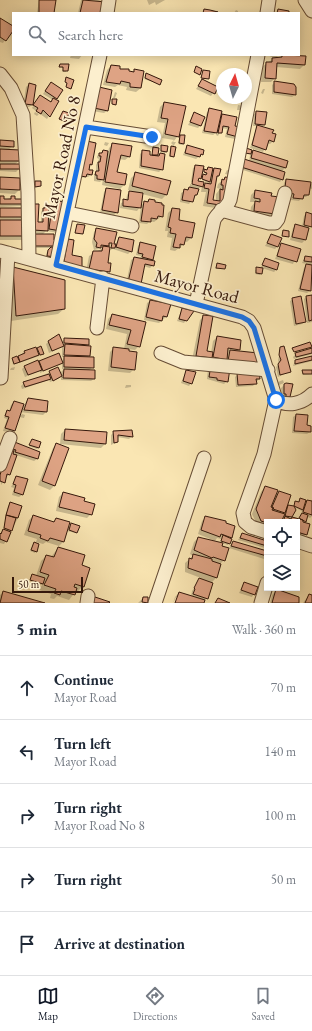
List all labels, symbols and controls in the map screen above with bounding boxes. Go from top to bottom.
search box [12,12,300,56]
icon: search [26,23,48,45]
text: Search here [58,25,123,44]
north arrow [216,68,252,104]
street label: Mayor Road No 8 [37,93,85,221]
route end [143,128,161,146]
street label: Mayor Road [152,264,243,309]
route start [267,391,285,409]
map controls [264,519,300,591]
button: locate [264,519,300,555]
button: layers [264,555,300,591]
scale bar [12,575,83,594]
text: 50 m [18,577,39,591]
text: 5 min [16,618,57,640]
text: Walk · 360 m [232,621,296,638]
text: Continue [54,670,114,689]
icon: ahead [16,677,38,699]
text: 70 m [271,679,296,696]
text: Mayor Road [54,689,116,706]
text: Turn left [54,734,111,753]
icon: left [16,741,38,763]
text: 140 m [265,743,296,760]
text: Mayor Road [54,753,116,770]
text: Turn right [54,798,122,817]
icon: right [16,805,38,827]
text: 100 m [265,807,296,824]
text: Mayor Road No 8 [54,817,145,834]
icon: right [16,869,38,891]
text: Turn right [54,870,122,889]
text: 50 m [271,871,296,888]
icon: arrive [16,933,38,955]
text: Arrive at destination [54,934,185,953]
tab: Map [37,985,59,1023]
tab: Directions [133,985,177,1023]
tab: Saved [251,985,275,1023]

